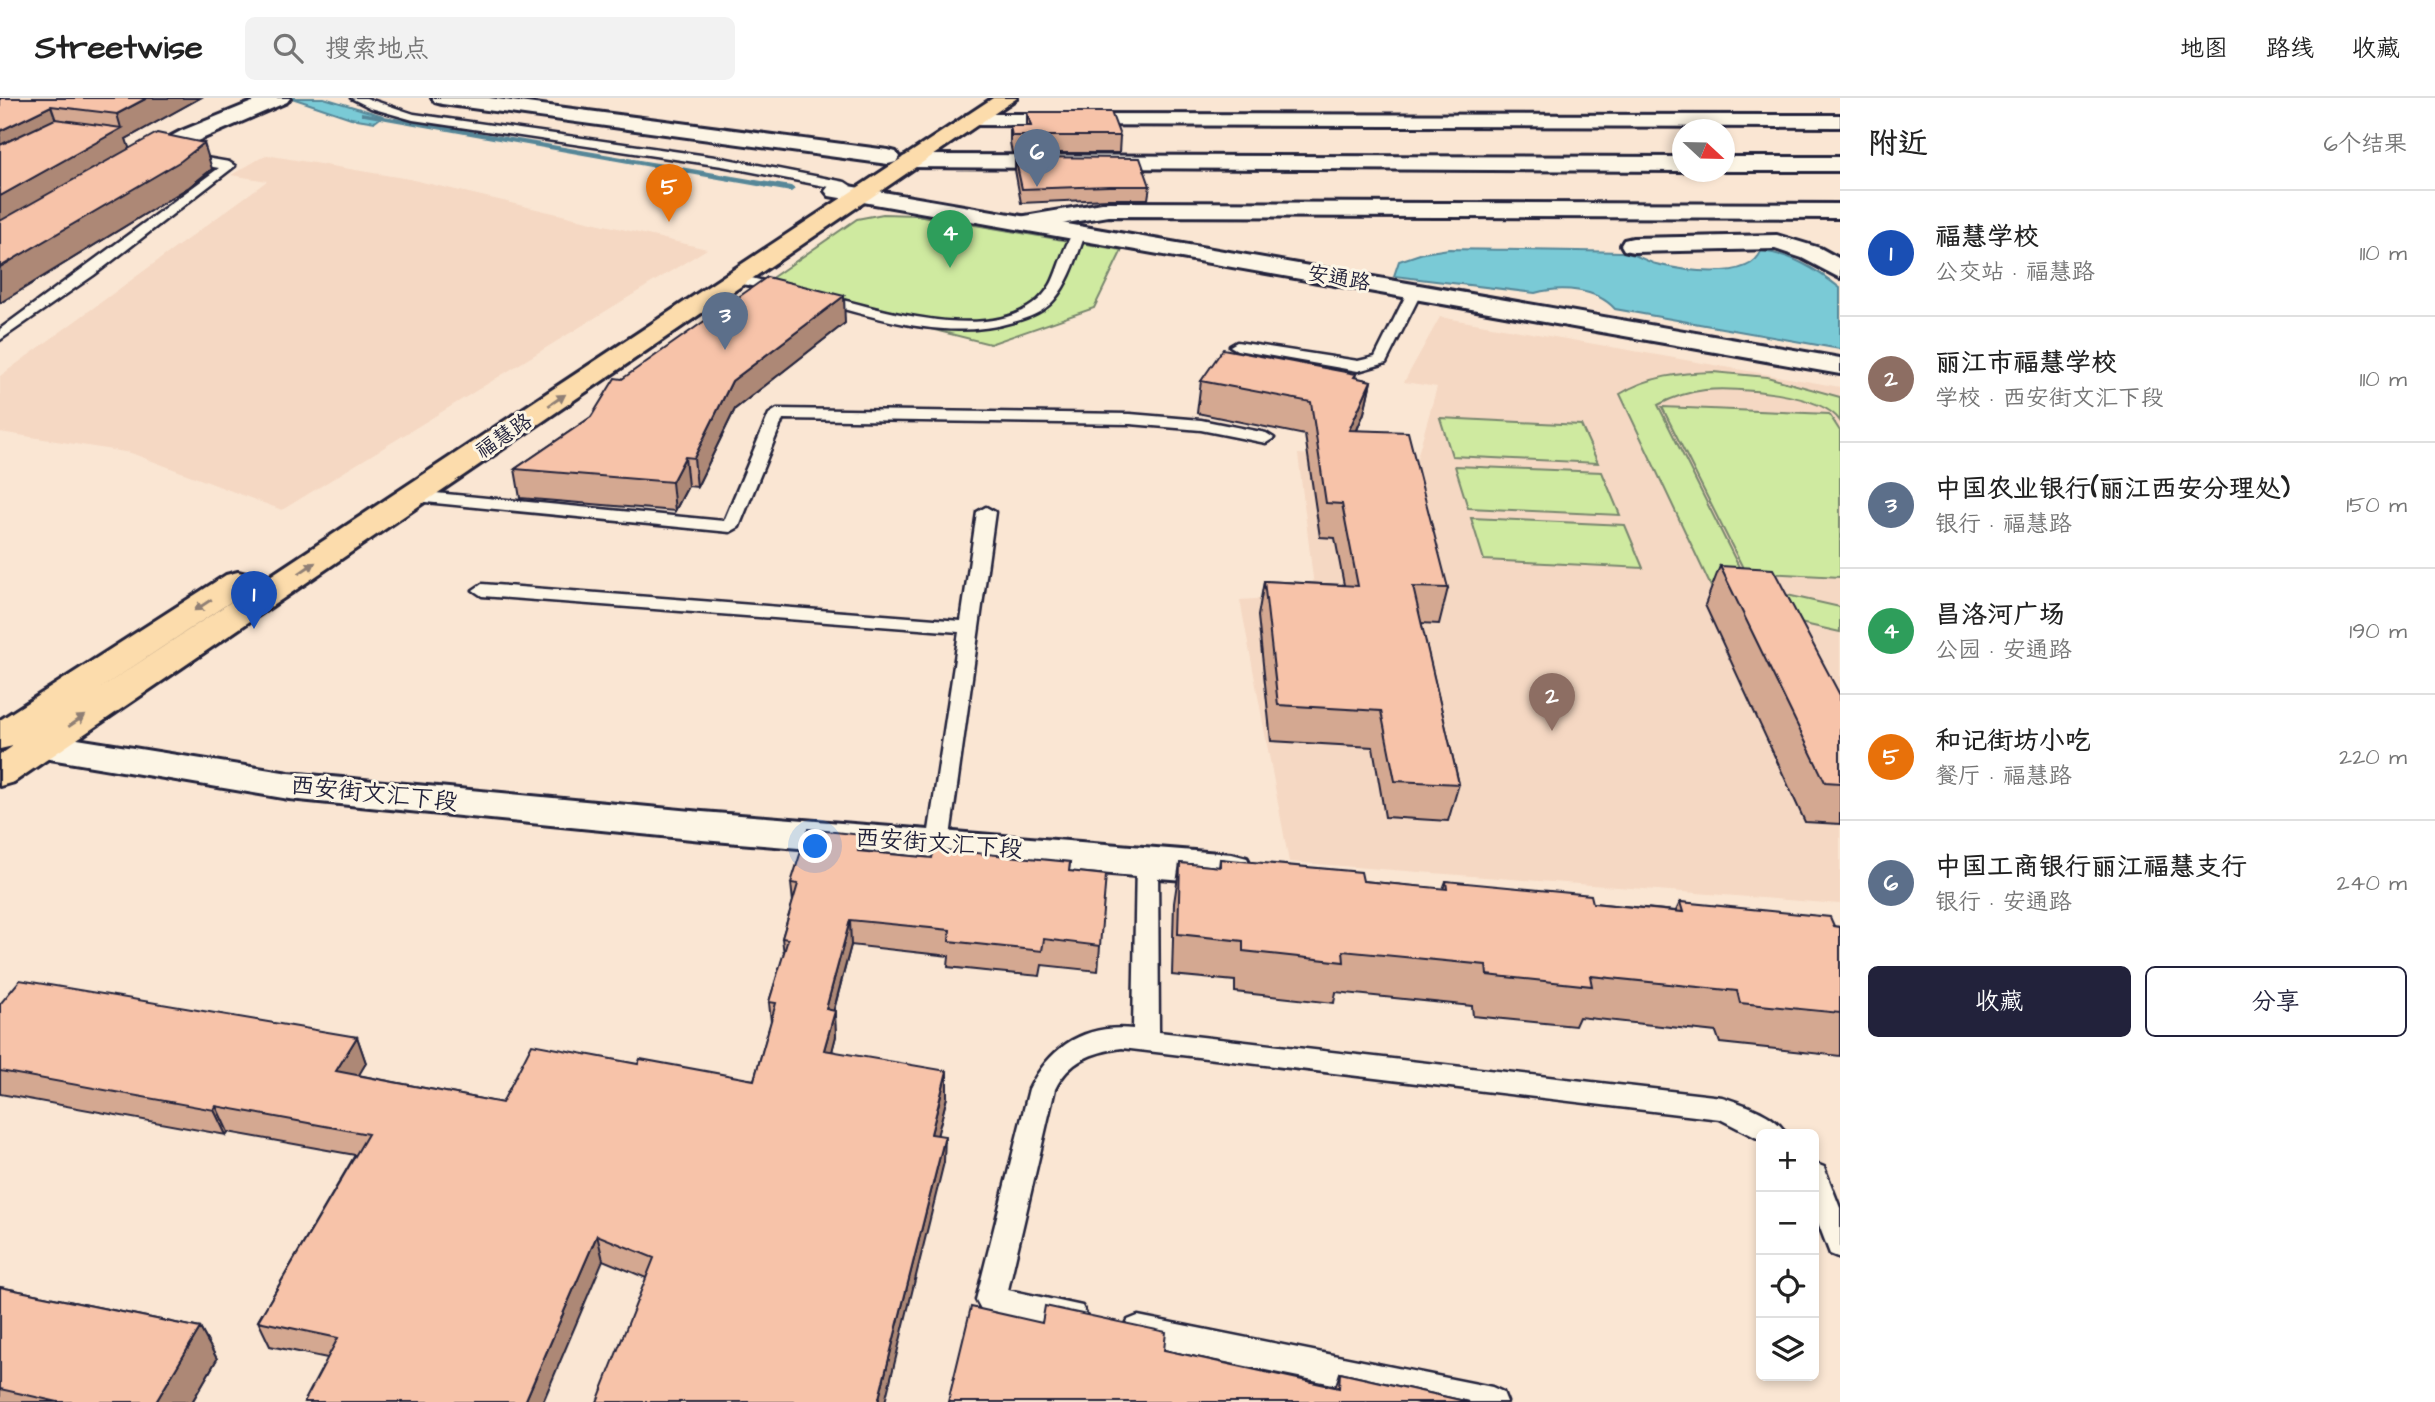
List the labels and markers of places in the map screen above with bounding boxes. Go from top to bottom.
pin: 6 [1014,129,1060,187]
pin: 5 [646,164,692,222]
pin: 4 [927,210,973,268]
pin: 3 [702,292,748,350]
pin: 1 [231,571,277,629]
pin: 2 [1529,673,1575,731]

